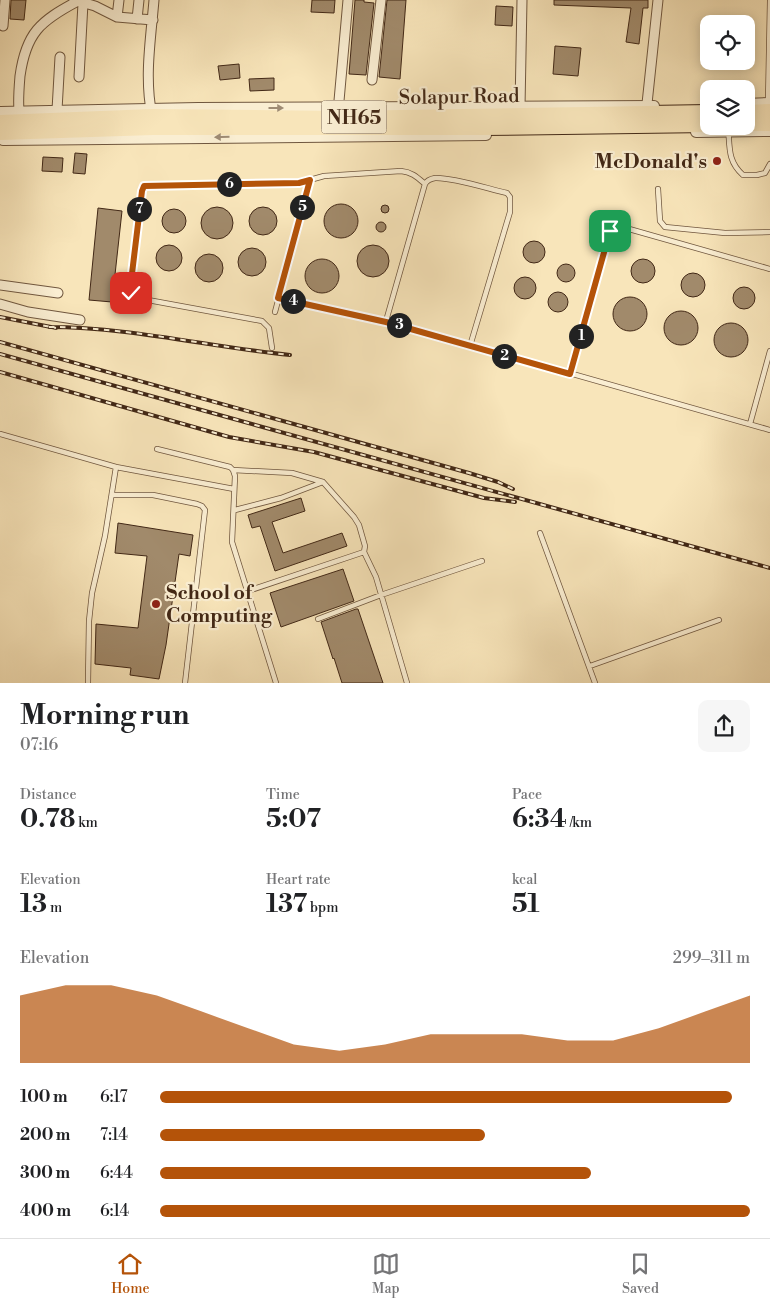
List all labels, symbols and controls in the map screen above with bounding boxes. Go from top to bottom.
map controls [700,15,755,135]
button: locate [700,15,755,70]
button: layers [700,80,755,135]
street label: Solapur Road [398,84,520,111]
road number: NH65 [322,100,386,134]
one-way arrow [268,104,284,112]
one-way arrow [213,133,229,141]
place label: McDonald's [595,150,707,175]
marker: McDonald's [711,155,723,167]
pin: 6 [216,172,242,196]
text: 6 [225,175,234,193]
pin: 5 [290,194,314,220]
pin: 7 [126,196,152,222]
text: 5 [298,198,307,216]
text: 7 [135,200,144,218]
pin [589,210,631,252]
icon: arrive [596,217,624,245]
pin [110,272,152,314]
icon: check [117,279,145,307]
pin: 4 [280,288,306,314]
text: 4 [289,292,298,310]
pin: 3 [386,312,412,338]
text: 3 [395,316,404,334]
pin: 1 [568,324,594,348]
text: 1 [578,327,585,345]
pin: 2 [492,344,516,368]
text: 2 [500,347,509,365]
place label: School of Computing [166,581,273,629]
marker: School of Computing [150,598,162,610]
text: Morning run [20,698,189,733]
button: share [698,700,750,752]
text: 07:16 [20,735,58,755]
text: Distance [20,786,77,804]
text: Time [266,786,300,804]
text: Pace [512,786,542,804]
text: 0.78 [20,804,75,835]
text: 5:07 [266,804,321,835]
text: 6:34 [512,804,567,835]
text: km [75,814,98,832]
text: /km [567,814,592,832]
text: Elevation [20,871,81,889]
text: Heart rate [266,871,331,889]
text: kcal [512,871,537,889]
text: 13 [20,889,47,920]
text: 137 [266,889,307,920]
text: 51 [512,889,540,920]
text: m [47,899,62,917]
text: bpm [307,899,338,917]
text: Elevation [20,948,89,968]
text: 299–311 m [673,948,750,968]
text: 100 m [20,1087,68,1107]
text: 6:17 [100,1087,127,1107]
text: 200 m [20,1125,70,1145]
text: 7:14 [100,1125,128,1145]
text: 300 m [20,1163,70,1183]
text: 6:44 [100,1163,133,1183]
text: 400 m [20,1201,71,1221]
text: 6:14 [100,1201,129,1221]
tab: Home [111,1250,150,1298]
tab: Map [372,1250,400,1298]
tab: Saved [622,1250,659,1298]

